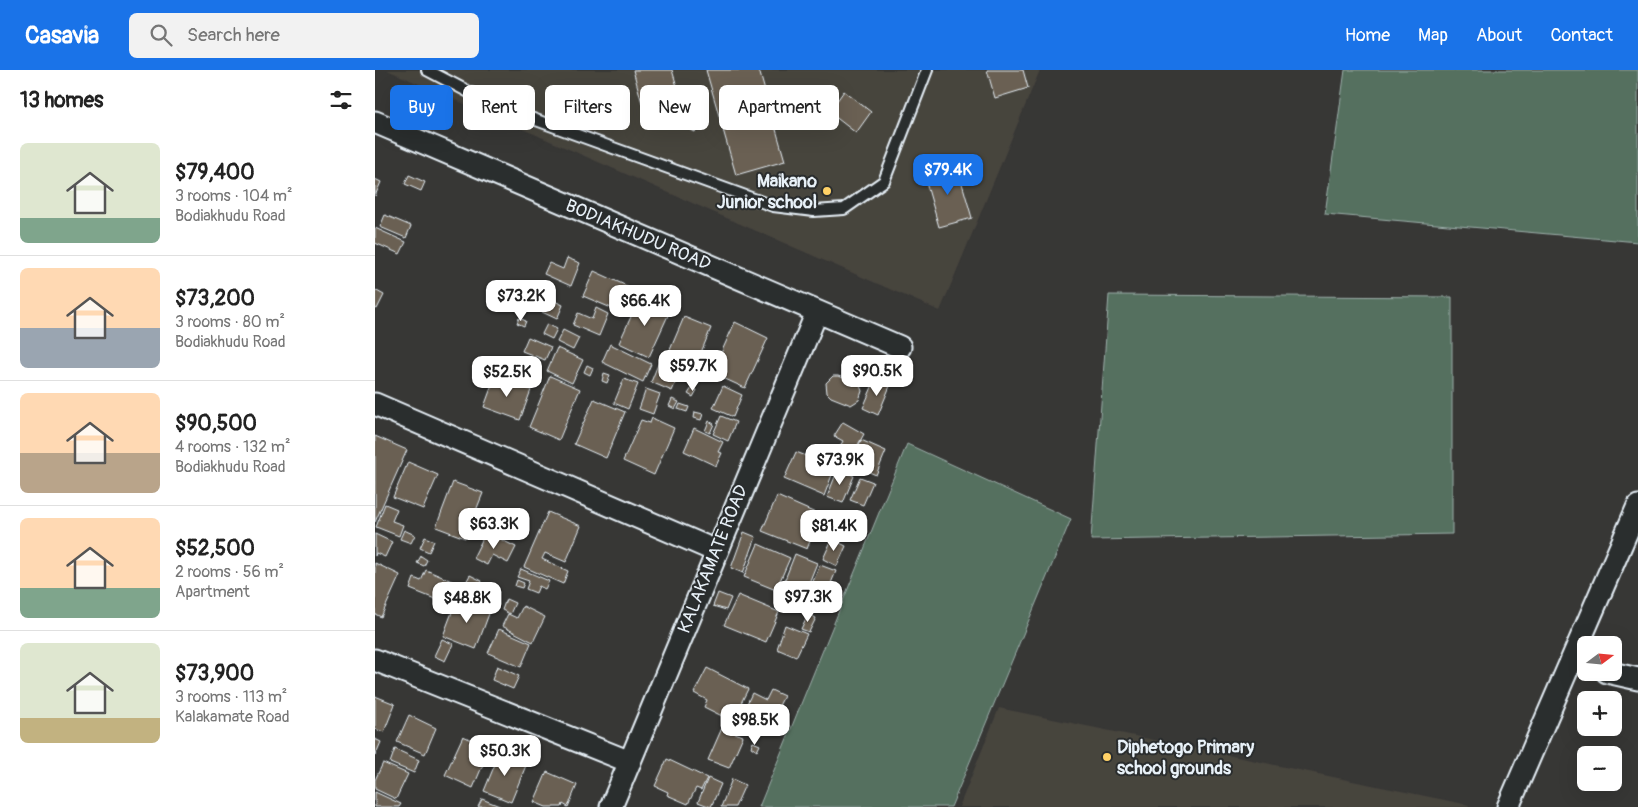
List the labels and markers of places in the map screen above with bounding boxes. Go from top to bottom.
pin: $79.4K [907,154,989,196]
place label: Maikano Junior school [717,170,817,214]
marker: Maikano Junior school [821,185,833,197]
pin: $73.2K [480,280,562,322]
pin: $66.4K [604,284,686,327]
pin: $59.7K [652,350,734,392]
pin: $90.5K [836,354,918,397]
pin: $52.5K [466,356,548,398]
pin: $73.9K [799,444,881,486]
pin: $63.3K [453,508,535,550]
pin: $81.4K [793,510,875,552]
pin: $97.3K [767,580,849,623]
pin: $48.8K [426,582,508,624]
pin: $98.5K [714,704,796,746]
pin: $50.3K [464,734,546,777]
place label: Diphetogo Primary school grounds [1117,736,1254,780]
marker: Diphetogo Primary school grounds [1101,751,1113,763]

